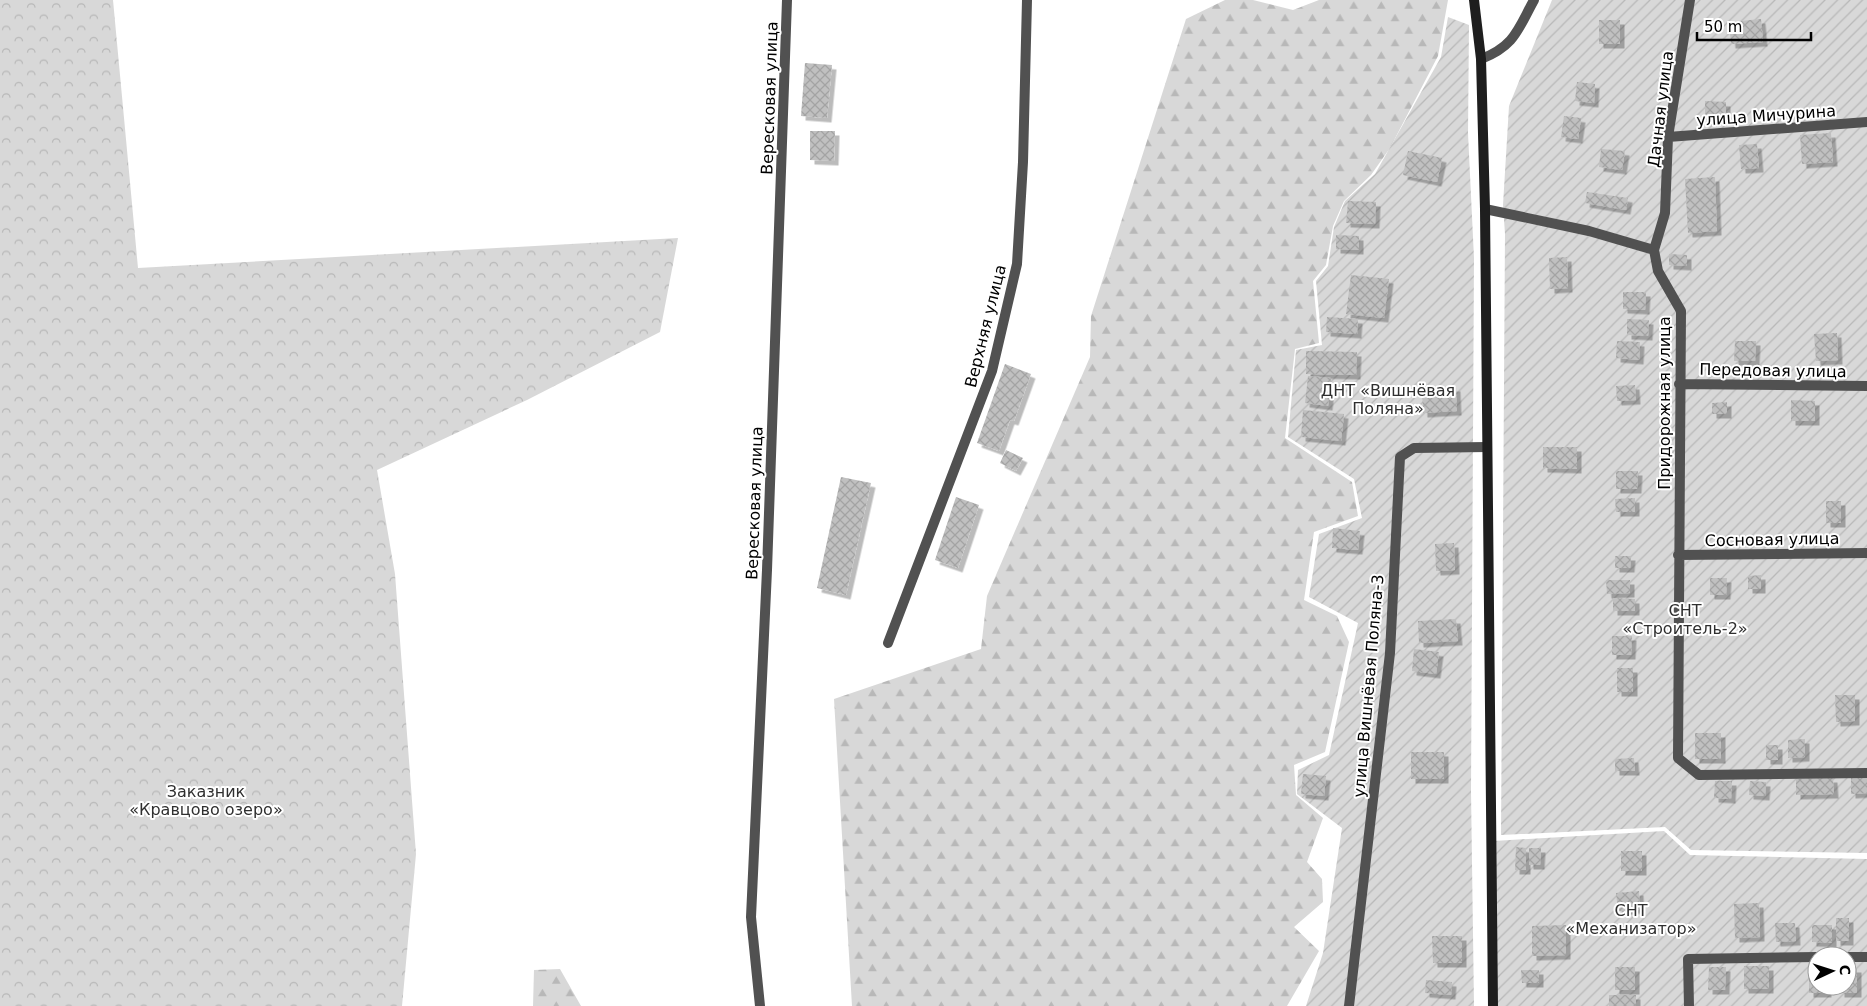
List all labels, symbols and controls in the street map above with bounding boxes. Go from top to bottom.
scale bar [1697,10,1811,42]
text: 50 m [1704,18,1742,36]
street label: Вересковая улица [757,21,782,175]
street label: Дачная улица [1644,50,1677,169]
street label: улица Мичурина [1696,101,1836,130]
street label: Верхняя улица [961,263,1010,390]
street label: Придорожная улица [1655,316,1674,490]
street label: Передовая улица [1699,360,1847,381]
park label: ДНТ «Вишнёвая Поляна» [1321,381,1455,418]
street label: Вересковая улица [742,426,767,580]
street label: Сосновая улица [1704,529,1840,550]
street label: улица Вишнёвая Поляна-3 [1349,574,1388,798]
park label: СНТ «Строитель-2» [1622,601,1748,638]
park label: Заказник «Кравцово озеро» [129,782,283,819]
park label: СНТ «Механизатор» [1566,901,1696,938]
north arrow [1807,946,1857,996]
text: С [1837,964,1853,976]

